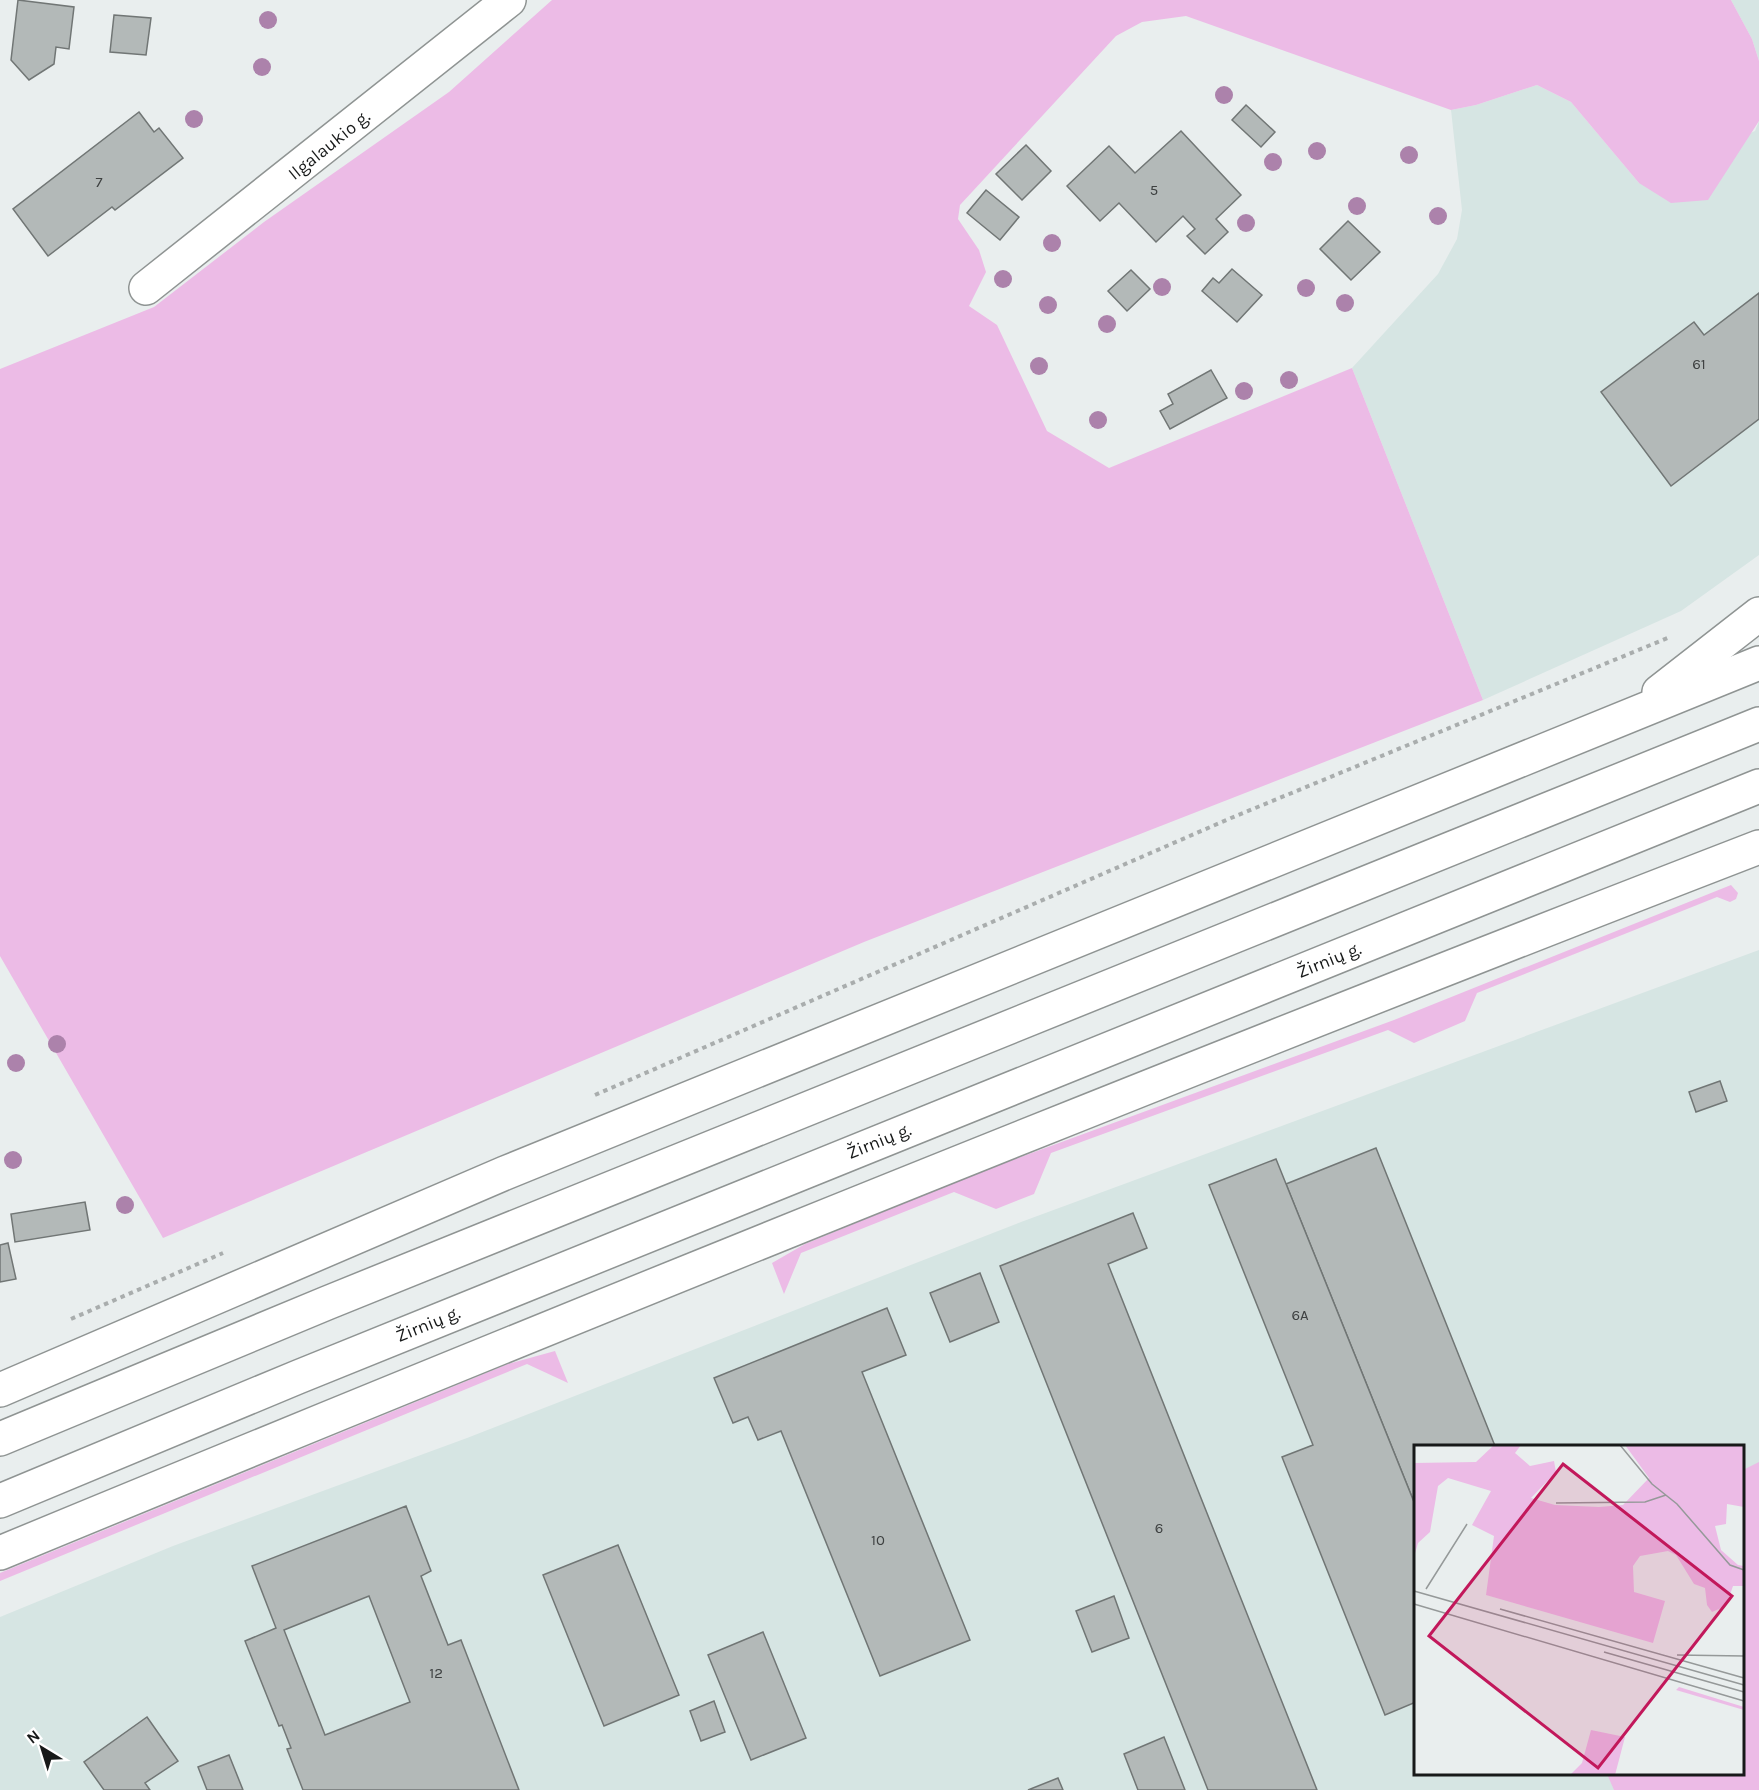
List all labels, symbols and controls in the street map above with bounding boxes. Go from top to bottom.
street label: Ilgalaukio g. [284,105,374,185]
house number: 7 [95,173,103,191]
house number: 5 [1150,181,1158,199]
house number: 61 [1692,355,1706,373]
street label: Žirnių g. [1294,937,1364,983]
street label: Žirnių g. [844,1118,914,1164]
street label: Žirnių g. [393,1301,463,1347]
house number: 6A [1291,1306,1309,1324]
inset map [1414,1445,1744,1775]
house number: 6 [1155,1519,1163,1537]
house number: 10 [871,1531,885,1549]
house number: 12 [429,1664,443,1682]
north arrow [12,1718,72,1778]
text: N [23,1726,43,1748]

